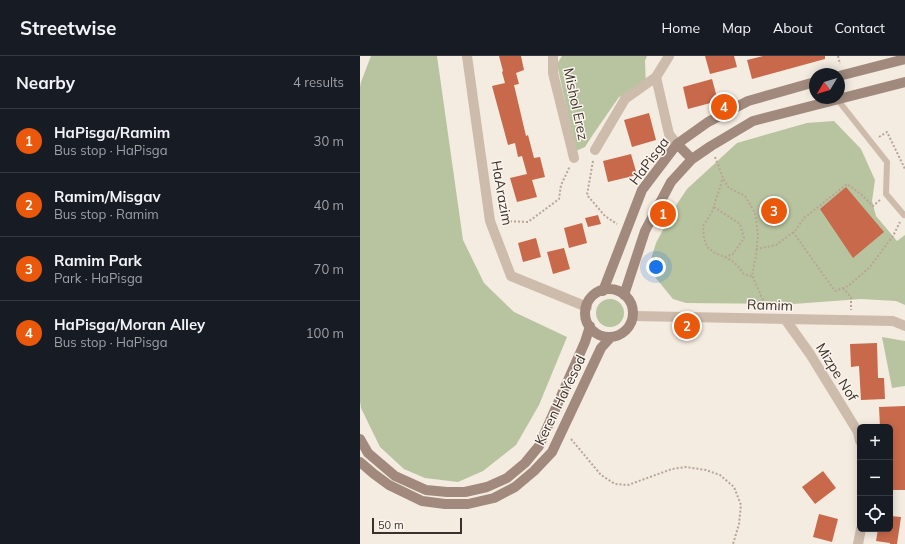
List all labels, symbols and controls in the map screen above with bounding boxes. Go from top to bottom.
text: Streetwise [20,16,116,40]
text: Home [661,19,700,37]
text: Map [722,19,751,37]
text: About [773,19,813,37]
text: Contact [835,19,885,37]
street label: Mishol Erez [560,66,592,142]
north arrow [809,68,845,104]
text: Nearby [16,72,75,93]
text: 4 results [293,74,344,90]
pin: 4 [711,92,737,122]
text: HaPisga/Ramim [54,123,170,142]
text: 1 [25,133,33,149]
text: 30 m [314,133,344,149]
street label: HaPisga [625,133,673,189]
text: Bus stop · HaPisga [54,142,167,158]
street label: HaArazim [487,159,517,227]
text: Ramim/Misgav [54,187,161,206]
pin: 3 [761,196,787,226]
text: 2 [25,197,33,213]
text: 40 m [314,197,344,213]
pin: 1 [650,199,676,229]
text: Bus stop · Ramim [54,206,159,222]
text: Ramim Park [54,251,142,270]
your location [646,257,666,277]
text: 3 [25,261,33,277]
text: 70 m [314,261,344,277]
text: Park · HaPisga [54,270,143,286]
street label: Ramim [747,295,793,315]
pin: 2 [674,311,700,341]
text: HaPisga/Moran Alley [54,315,205,334]
text: 4 [25,325,33,341]
text: 100 m [306,325,344,341]
text: Bus stop · HaPisga [54,334,167,350]
street label: Mizpe Nof [812,339,862,405]
street label: Keren HaYesod [530,352,590,448]
map controls [857,424,893,532]
button: + [857,424,893,460]
button: − [857,460,893,496]
button: locate [857,496,893,532]
scale bar [372,516,462,535]
text: 50 m [378,518,404,532]

